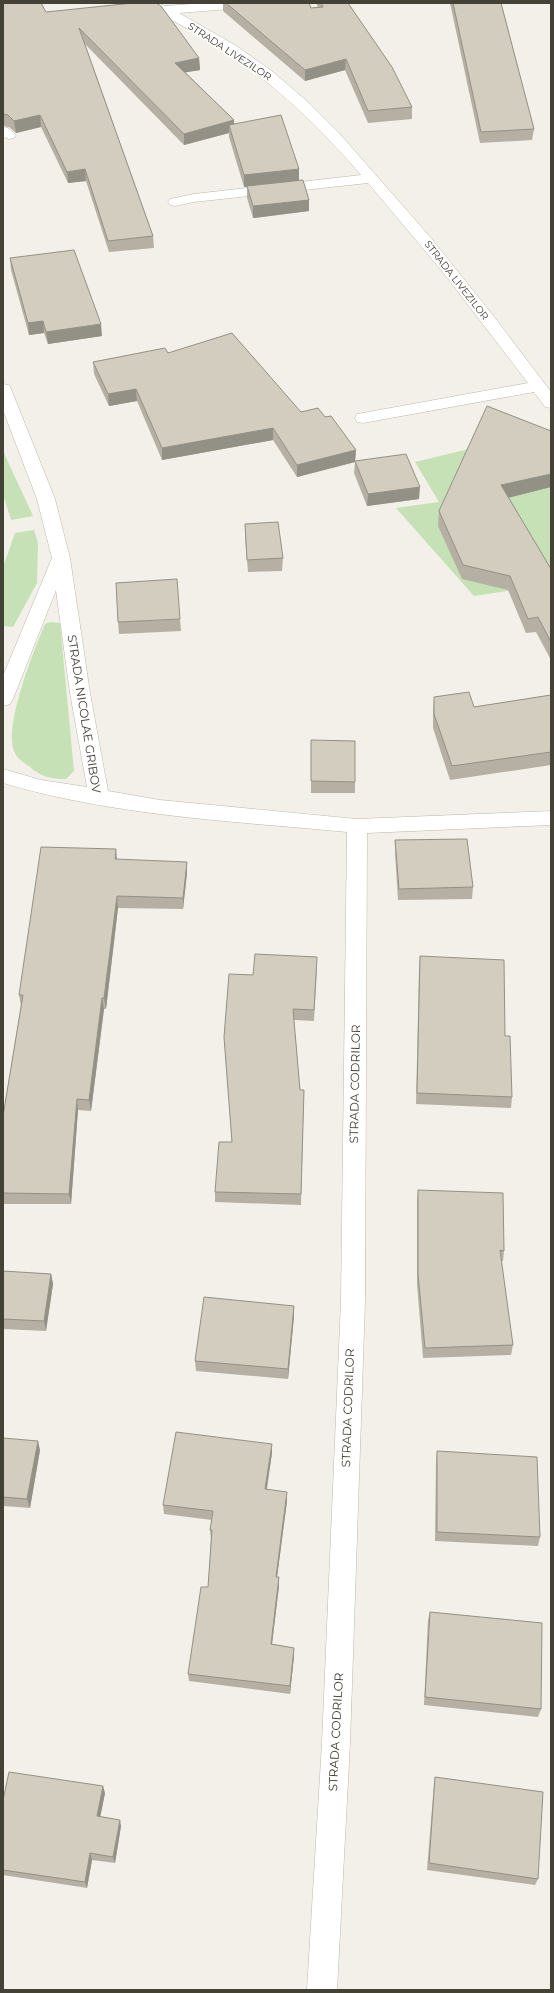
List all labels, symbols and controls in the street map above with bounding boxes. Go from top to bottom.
street label: STRADA LIVEZILOR [185,19,274,83]
street label: STRADA LIVEZILOR [422,238,492,323]
street label: STRADA NICOLAE GRIBOV [65,634,105,795]
street label: STRADA CODRILOR [346,1024,363,1144]
street label: STRADA CODRILOR [338,1348,357,1468]
street label: STRADA CODRILOR [325,1672,346,1792]

